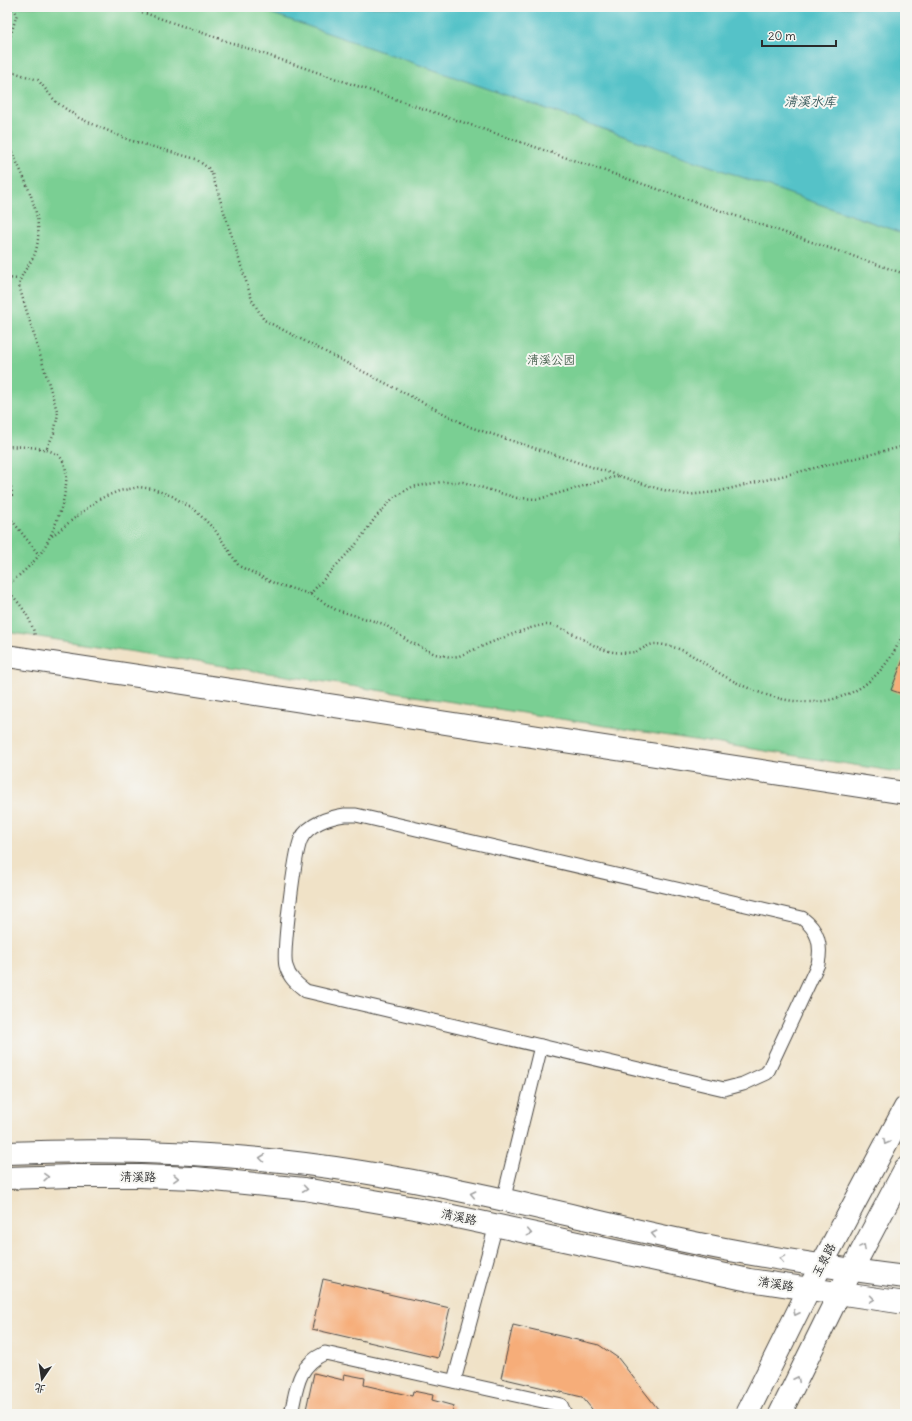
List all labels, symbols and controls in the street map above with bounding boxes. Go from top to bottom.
scale bar [762,22,836,48]
text: 20 m [768,28,796,43]
water label: 清溪水库 [784,93,837,110]
park label: 清溪公园 [527,352,575,367]
one-way arrow [884,1138,891,1145]
one-way arrow [259,1154,265,1163]
street label: 清溪路 [120,1169,156,1184]
one-way arrow [43,1172,49,1181]
one-way arrow [173,1173,179,1182]
one-way arrow [302,1184,308,1193]
one-way arrow [470,1191,476,1199]
street label: 清溪路 [440,1205,478,1228]
one-way arrow [526,1228,532,1236]
one-way arrow [651,1231,658,1239]
street label: 玉泉路 [808,1240,839,1279]
one-way arrow [858,1244,866,1252]
one-way arrow [779,1256,785,1264]
street label: 清溪路 [757,1273,795,1294]
one-way arrow [869,1294,875,1303]
one-way arrow [794,1309,801,1317]
north arrow [22,1359,62,1399]
one-way arrow [792,1376,800,1383]
text: 北 [33,1381,47,1397]

